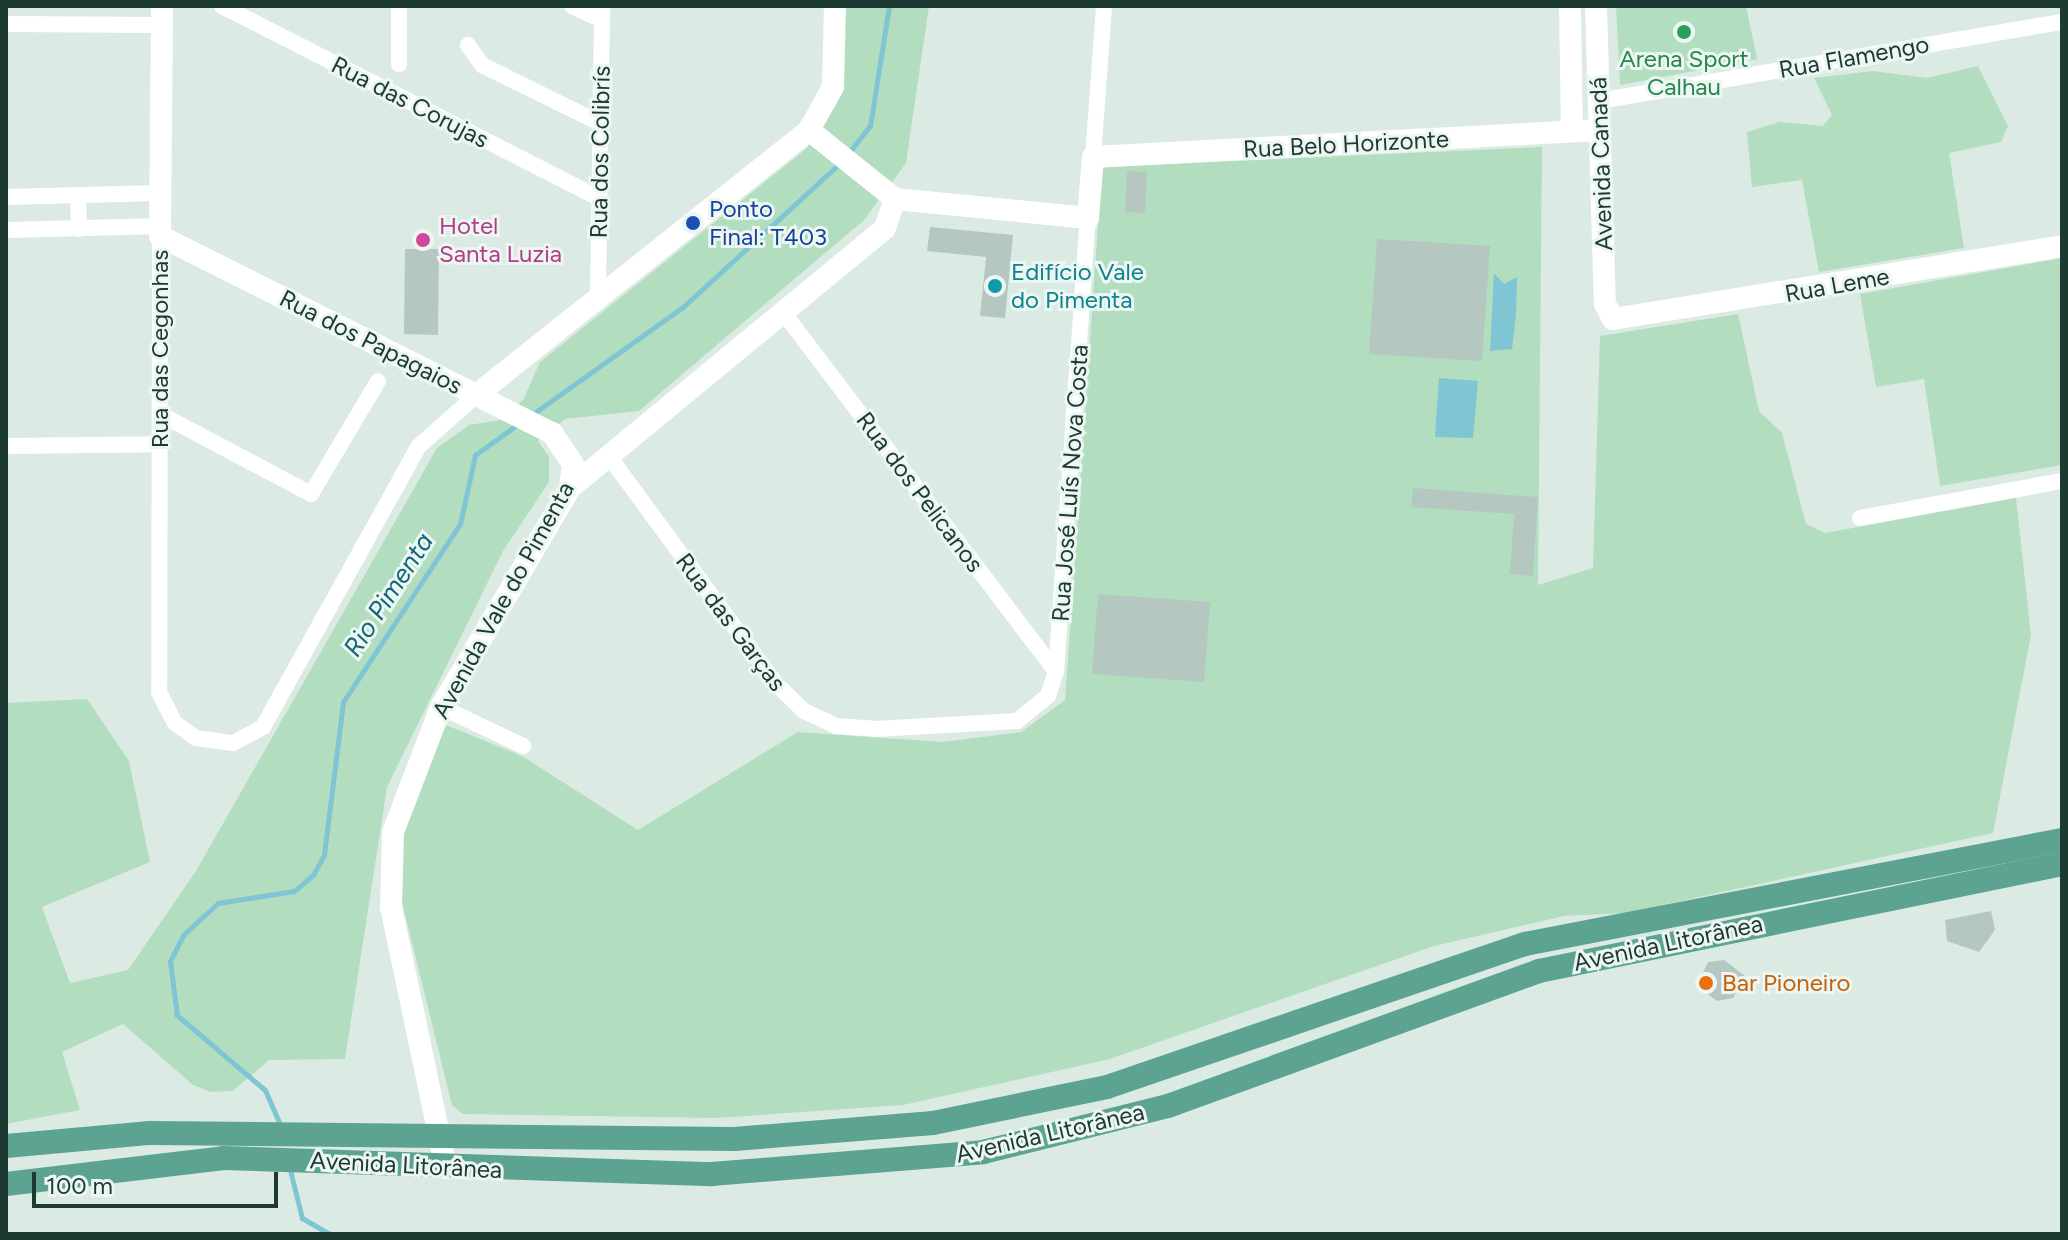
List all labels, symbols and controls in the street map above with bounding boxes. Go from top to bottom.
marker: Arena Sport Calhau [1675,23,1693,41]
street label: Rua Flamengo [1777,30,1931,84]
place label: Arena Sport Calhau [1619,45,1749,101]
street label: Rua das Corujas [327,50,493,154]
street label: Rua dos Colibrís [584,65,616,239]
street label: Avenida Canadá [1584,77,1618,251]
street label: Rua Belo Horizonte [1242,124,1450,164]
place label: Ponto Final: T403 [709,195,827,251]
place label: Hotel Santa Luzia [439,212,562,268]
marker: Ponto Final: T403 [684,214,702,232]
marker: Hotel Santa Luzia [414,231,432,249]
street label: Rua das Cegonhas [146,250,174,448]
place label: Edifício Vale do Pimenta [1011,258,1144,314]
street label: Rua Leme [1782,262,1892,308]
marker: Edifício Vale do Pimenta [986,277,1004,295]
street label: Rua dos Papagaios [275,284,467,400]
street label: Rua José Luís Nova Costa [1046,343,1094,623]
street label: Rua dos Pelicanos [850,406,990,578]
street label: Avenida Vale do Pimenta [426,477,580,723]
water label: Rio Pimenta [338,527,440,663]
street label: Rua das Garças [670,547,792,697]
street label: Avenida Litorânea [1571,909,1765,977]
place label: Bar Pioneiro [1722,969,1850,997]
marker: Bar Pioneiro [1697,974,1715,992]
street label: Avenida Litorânea [953,1097,1147,1169]
street label: Avenida Litorânea [309,1146,503,1184]
scale bar [36,1156,282,1206]
text: 100 m [46,1171,113,1200]

